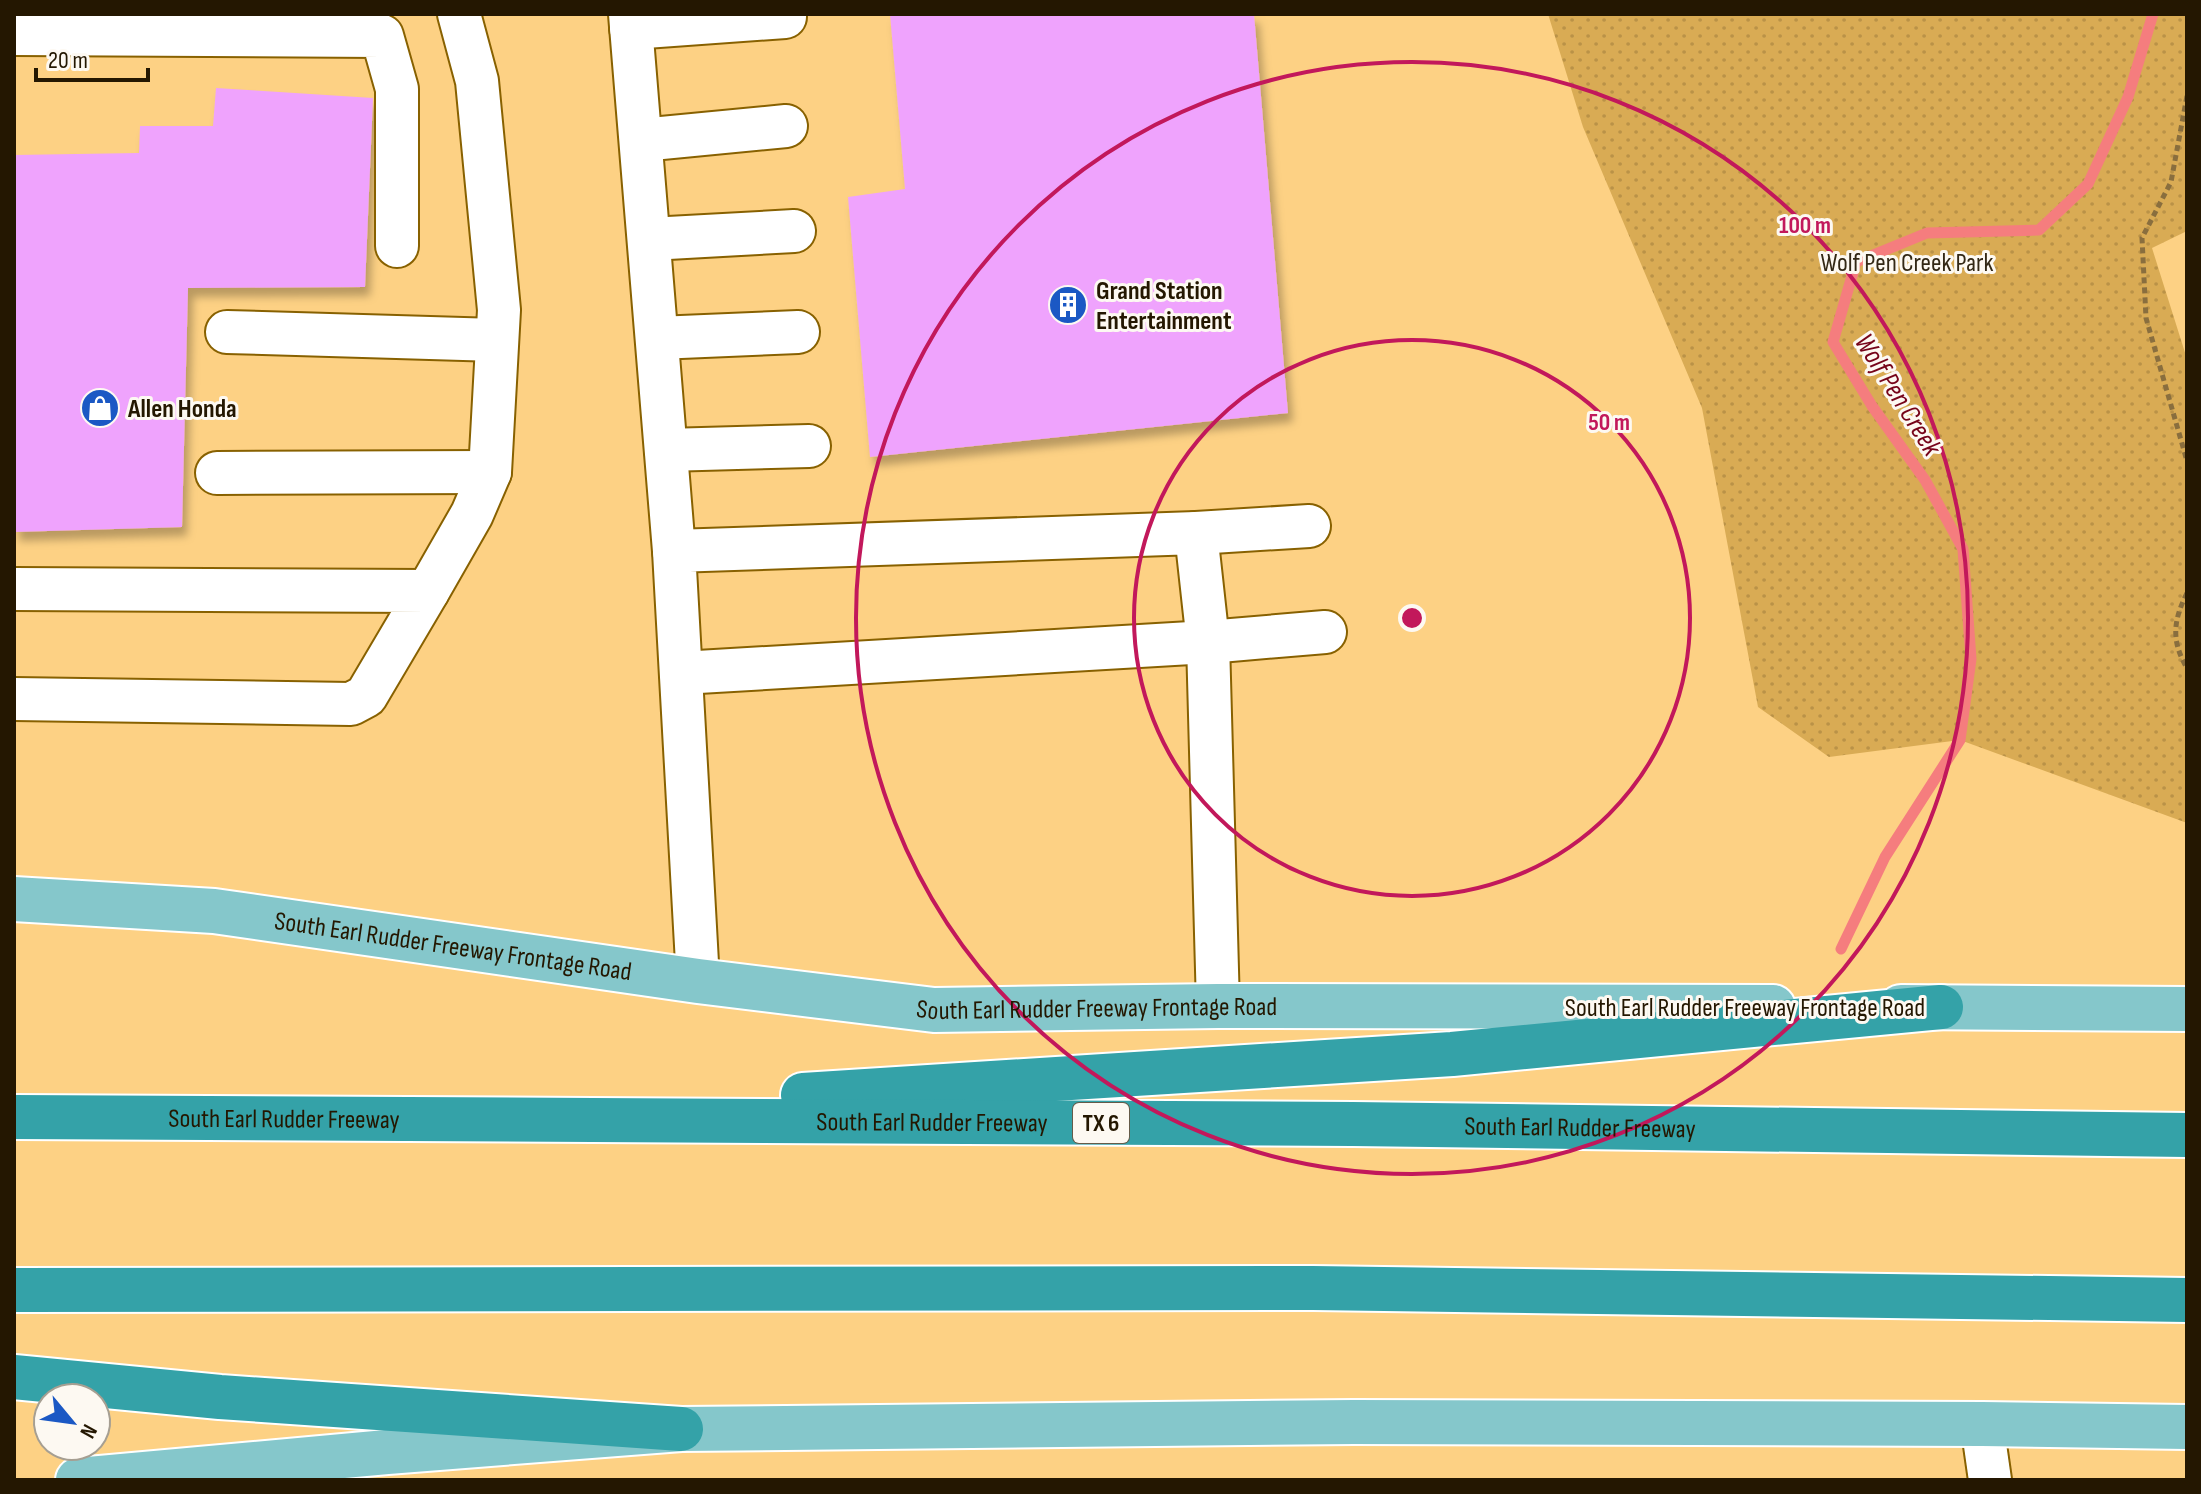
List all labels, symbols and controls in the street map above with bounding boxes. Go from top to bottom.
scale bar [36,32,148,82]
text: 20 m [48,46,88,75]
text: 100 m [1779,211,1831,240]
park label: Wolf Pen Creek Park [1820,248,1994,279]
place label: Grand Station Entertainment [1096,276,1232,337]
building icon: Grand Station Entertainment [1047,284,1089,326]
water label: Wolf Pen Creek [1847,328,1949,463]
shop icon: Allen Honda [79,387,121,429]
place label: Allen Honda [127,394,237,425]
text: 50 m [1588,408,1630,437]
centre of rings [1398,604,1426,632]
street label: South Earl Rudder Freeway Frontage Road [272,906,634,988]
street label: South Earl Rudder Freeway Frontage Road [915,992,1277,1027]
street label: South Earl Rudder Freeway Frontage Road [1565,993,1925,1024]
road number: TX 6 [1073,1103,1129,1143]
street label: South Earl Rudder Freeway [168,1104,400,1136]
street label: South Earl Rudder Freeway [816,1107,1048,1139]
street label: South Earl Rudder Freeway [1464,1111,1696,1146]
north arrow [32,1382,112,1462]
text: N [74,1419,103,1443]

